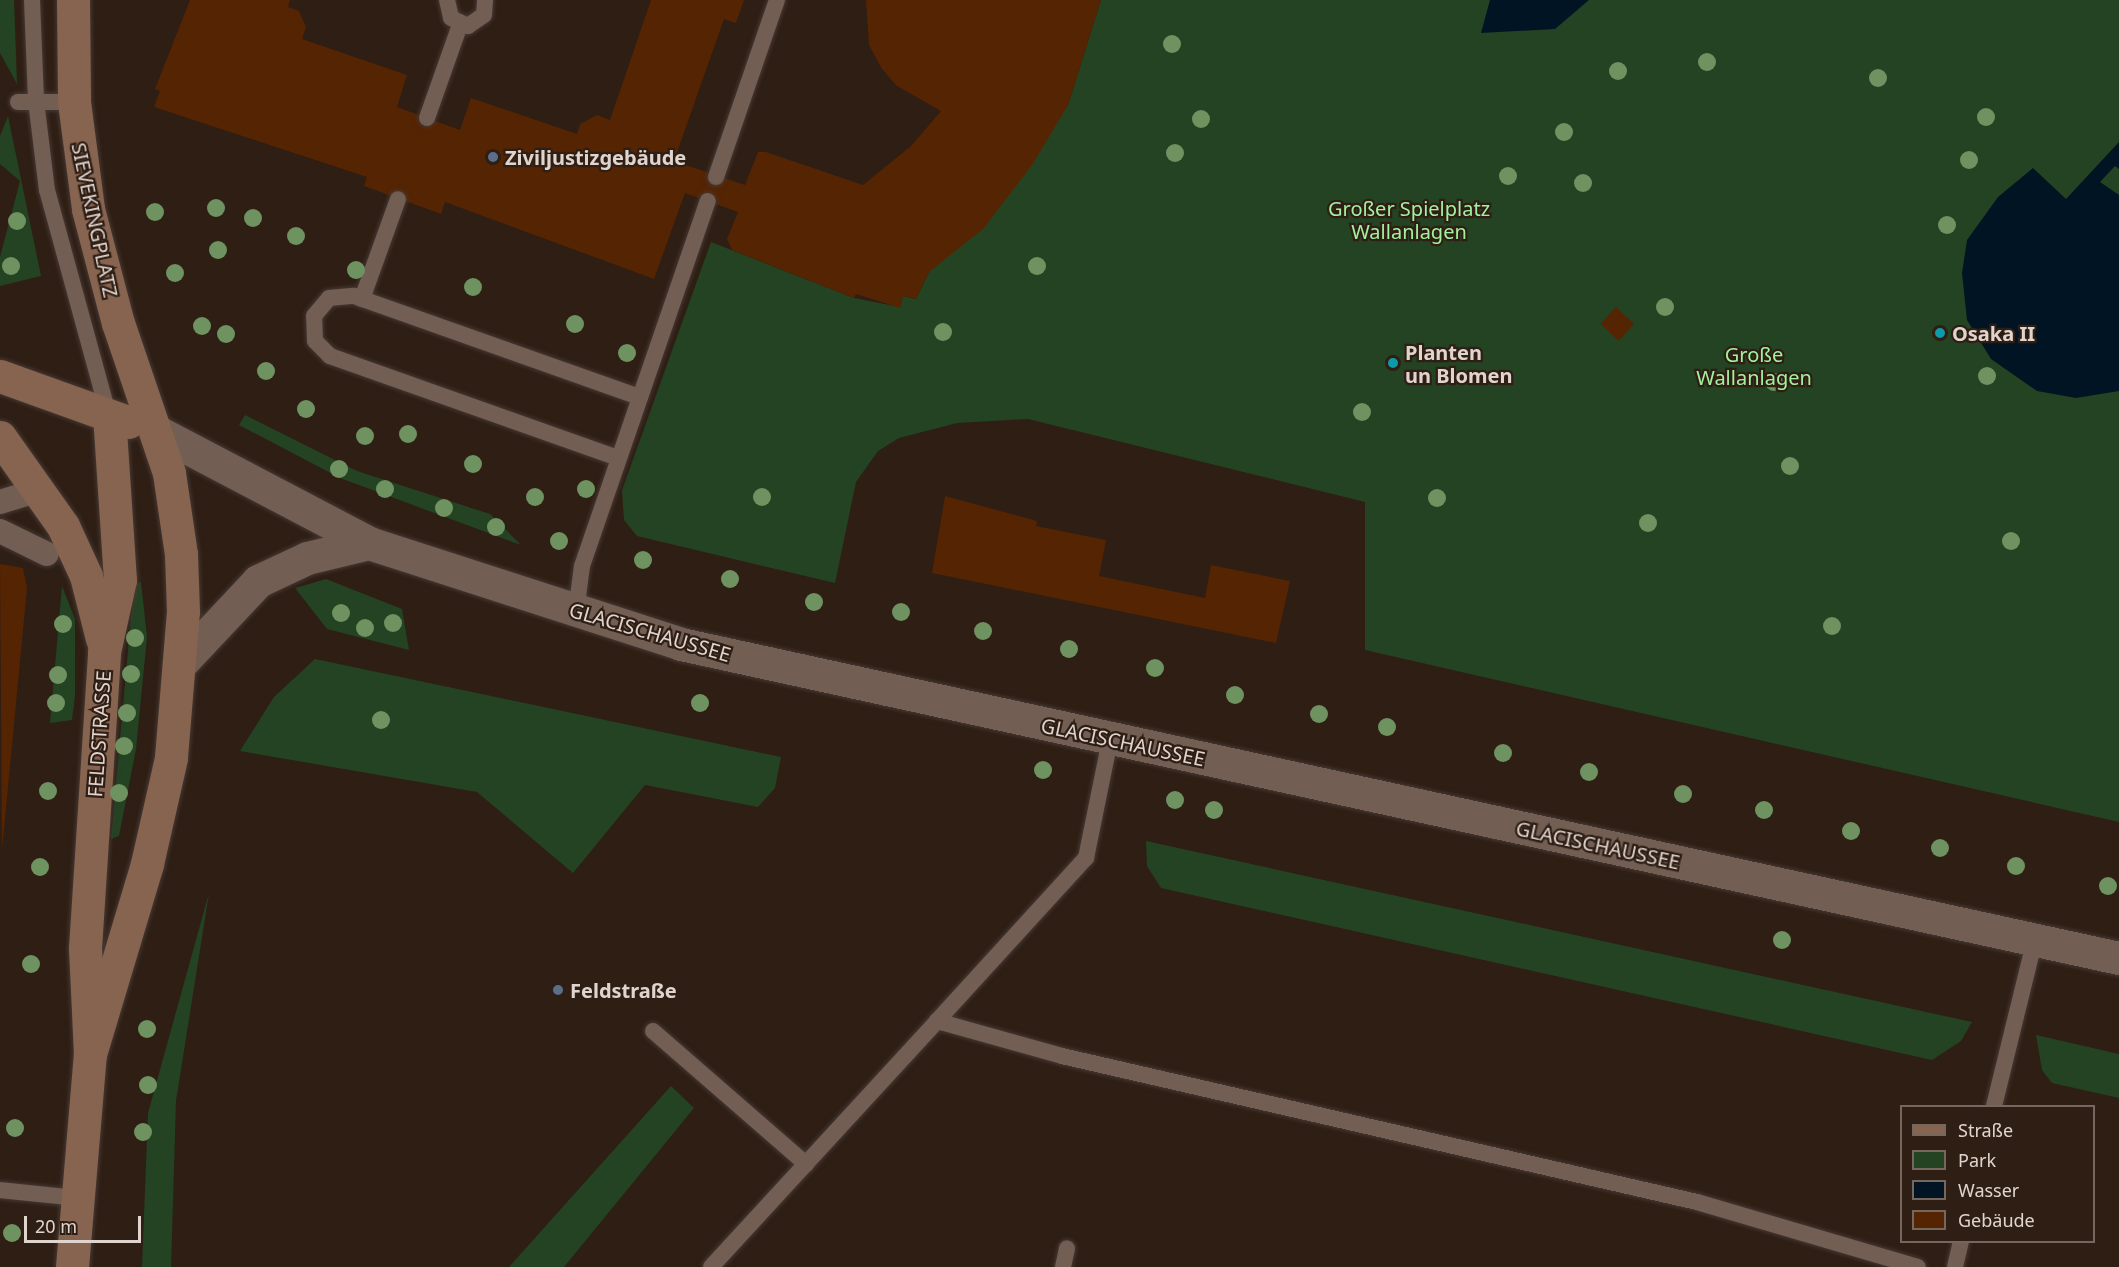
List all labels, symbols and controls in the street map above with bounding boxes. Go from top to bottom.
street label: SIEVEKINGPLATZ [67,141,123,299]
place label: Ziviljustizgebäude [505,145,686,169]
marker: Ziviljustizgebäude [486,150,500,164]
park label: Großer Spielplatz Wallanlagen [1328,197,1490,244]
place label: Osaka II [1952,321,2035,345]
marker: Osaka II [1933,326,1947,340]
place label: Planten un Blomen [1405,340,1512,387]
park label: Große Wallanlagen [1696,342,1812,389]
marker: Planten un Blomen [1386,356,1400,370]
street label: GLACISCHAUSSEE [566,597,734,667]
street label: FELDSTRASSE [83,670,115,798]
street label: GLACISCHAUSSEE [1039,713,1207,771]
street label: GLACISCHAUSSEE [1514,816,1682,874]
place label: Feldstraße [570,978,677,1002]
marker: Feldstraße [551,983,565,997]
legend [1900,1105,2095,1243]
text: Straße [1958,1118,2013,1142]
text: Park [1958,1148,1996,1172]
text: Wasser [1958,1178,2019,1202]
scale bar [27,1204,144,1242]
text: Gebäude [1958,1208,2035,1232]
text: 20 m [35,1214,77,1238]

